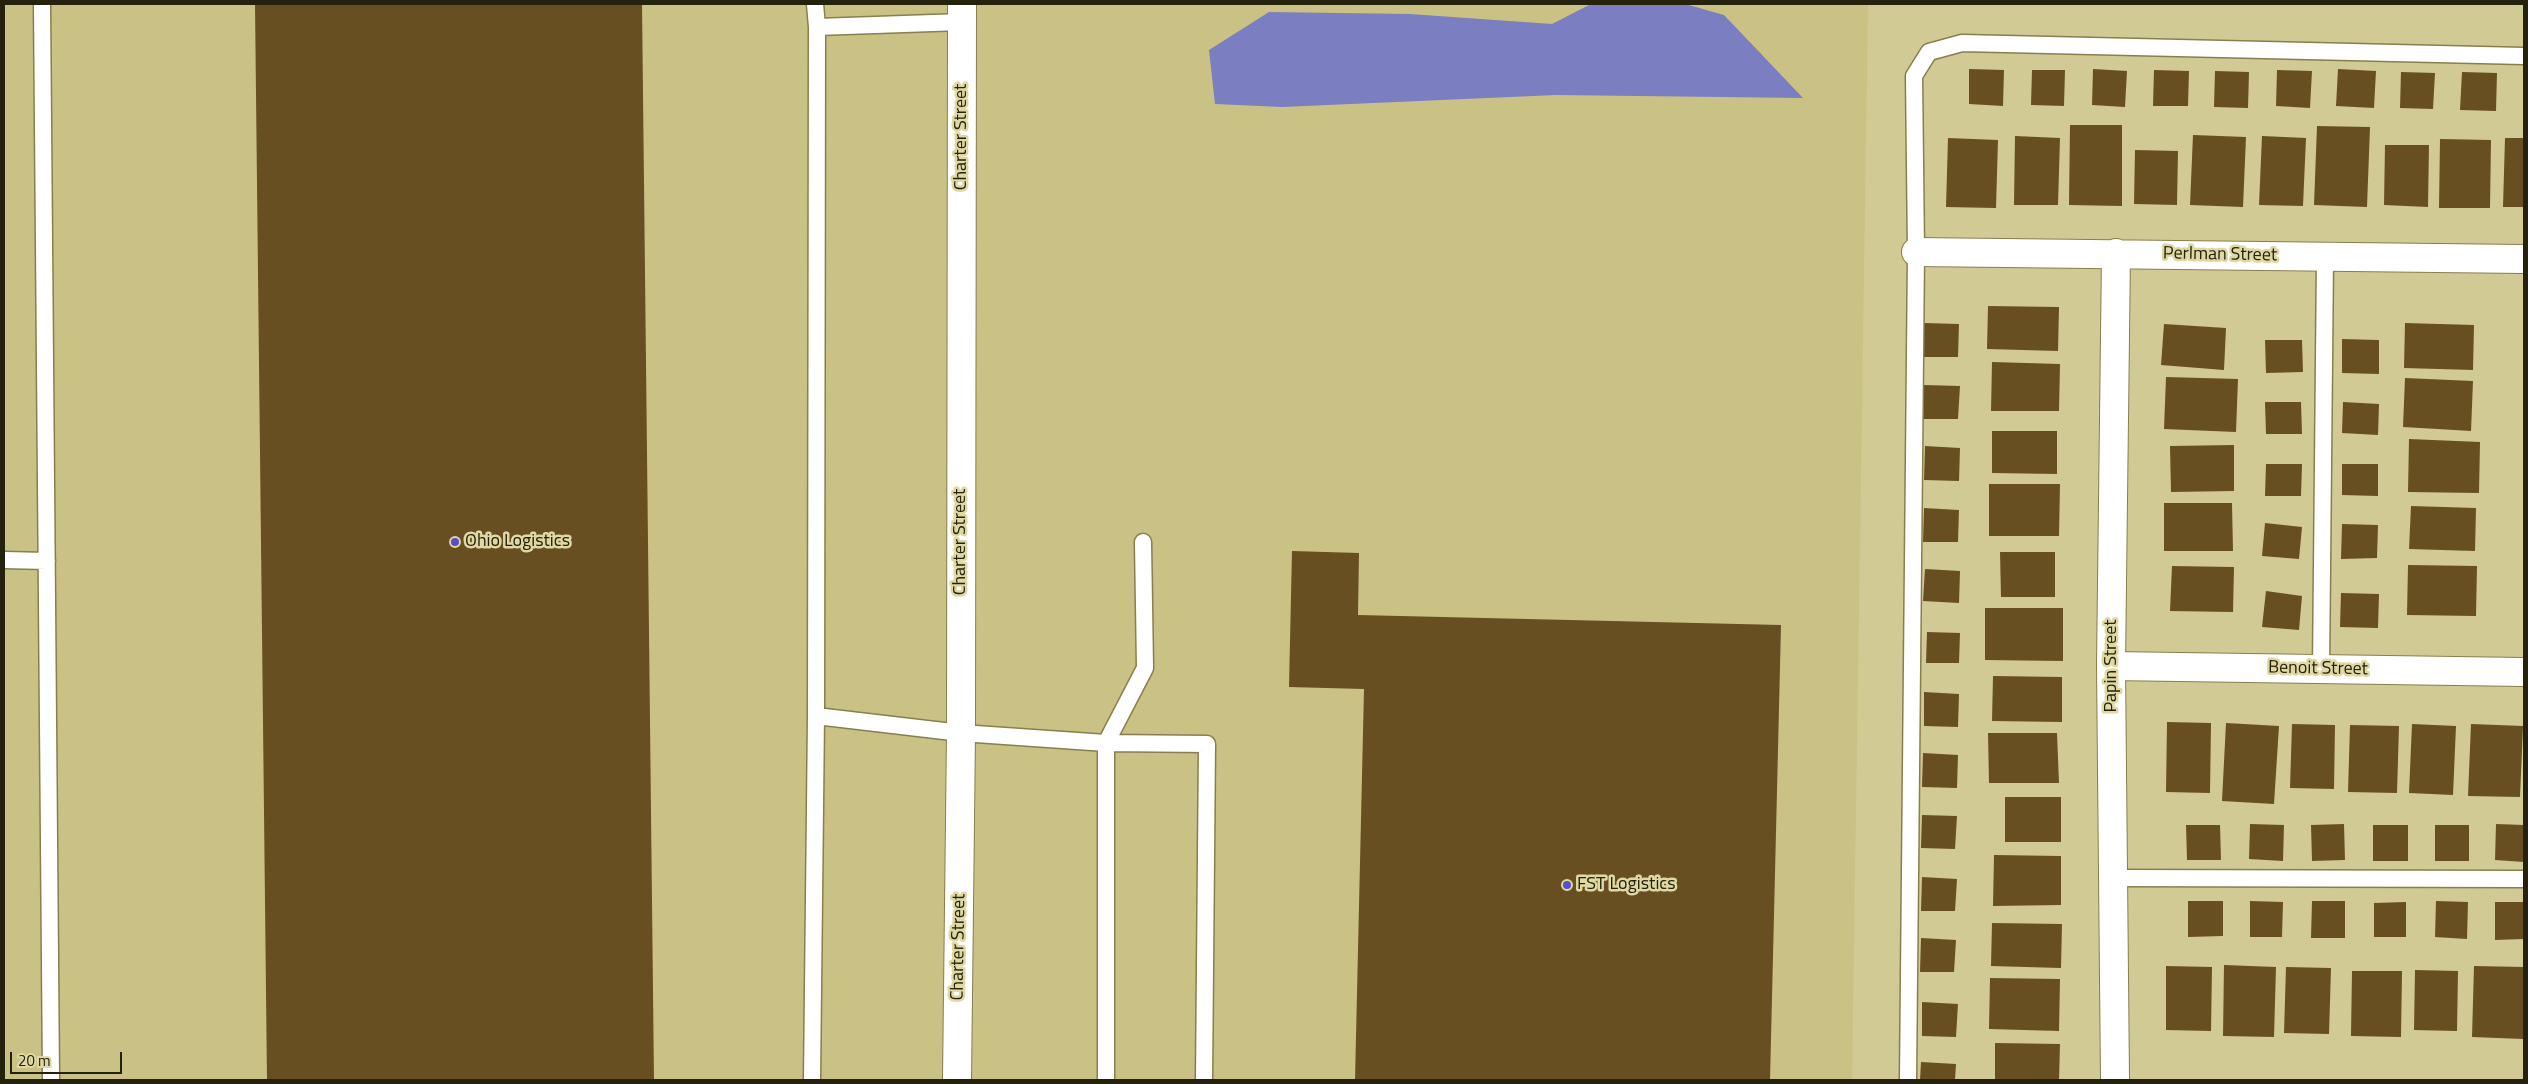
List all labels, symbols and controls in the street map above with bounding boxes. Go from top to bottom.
street label: Charter Street [951,84,973,190]
street label: Perlman Street [2163,243,2277,267]
street label: Charter Street [950,489,972,595]
place label: Ohio Logistics [465,531,570,553]
marker: Ohio Logistics [449,536,461,548]
street label: Papin Street [2101,619,2123,713]
street label: Benoit Street [2268,657,2368,681]
place label: FST Logistics [1577,874,1676,896]
marker: FST Logistics [1561,879,1573,891]
street label: Charter Street [947,893,971,1001]
scale bar [12,1042,125,1074]
text: 20 m [18,1049,51,1072]

